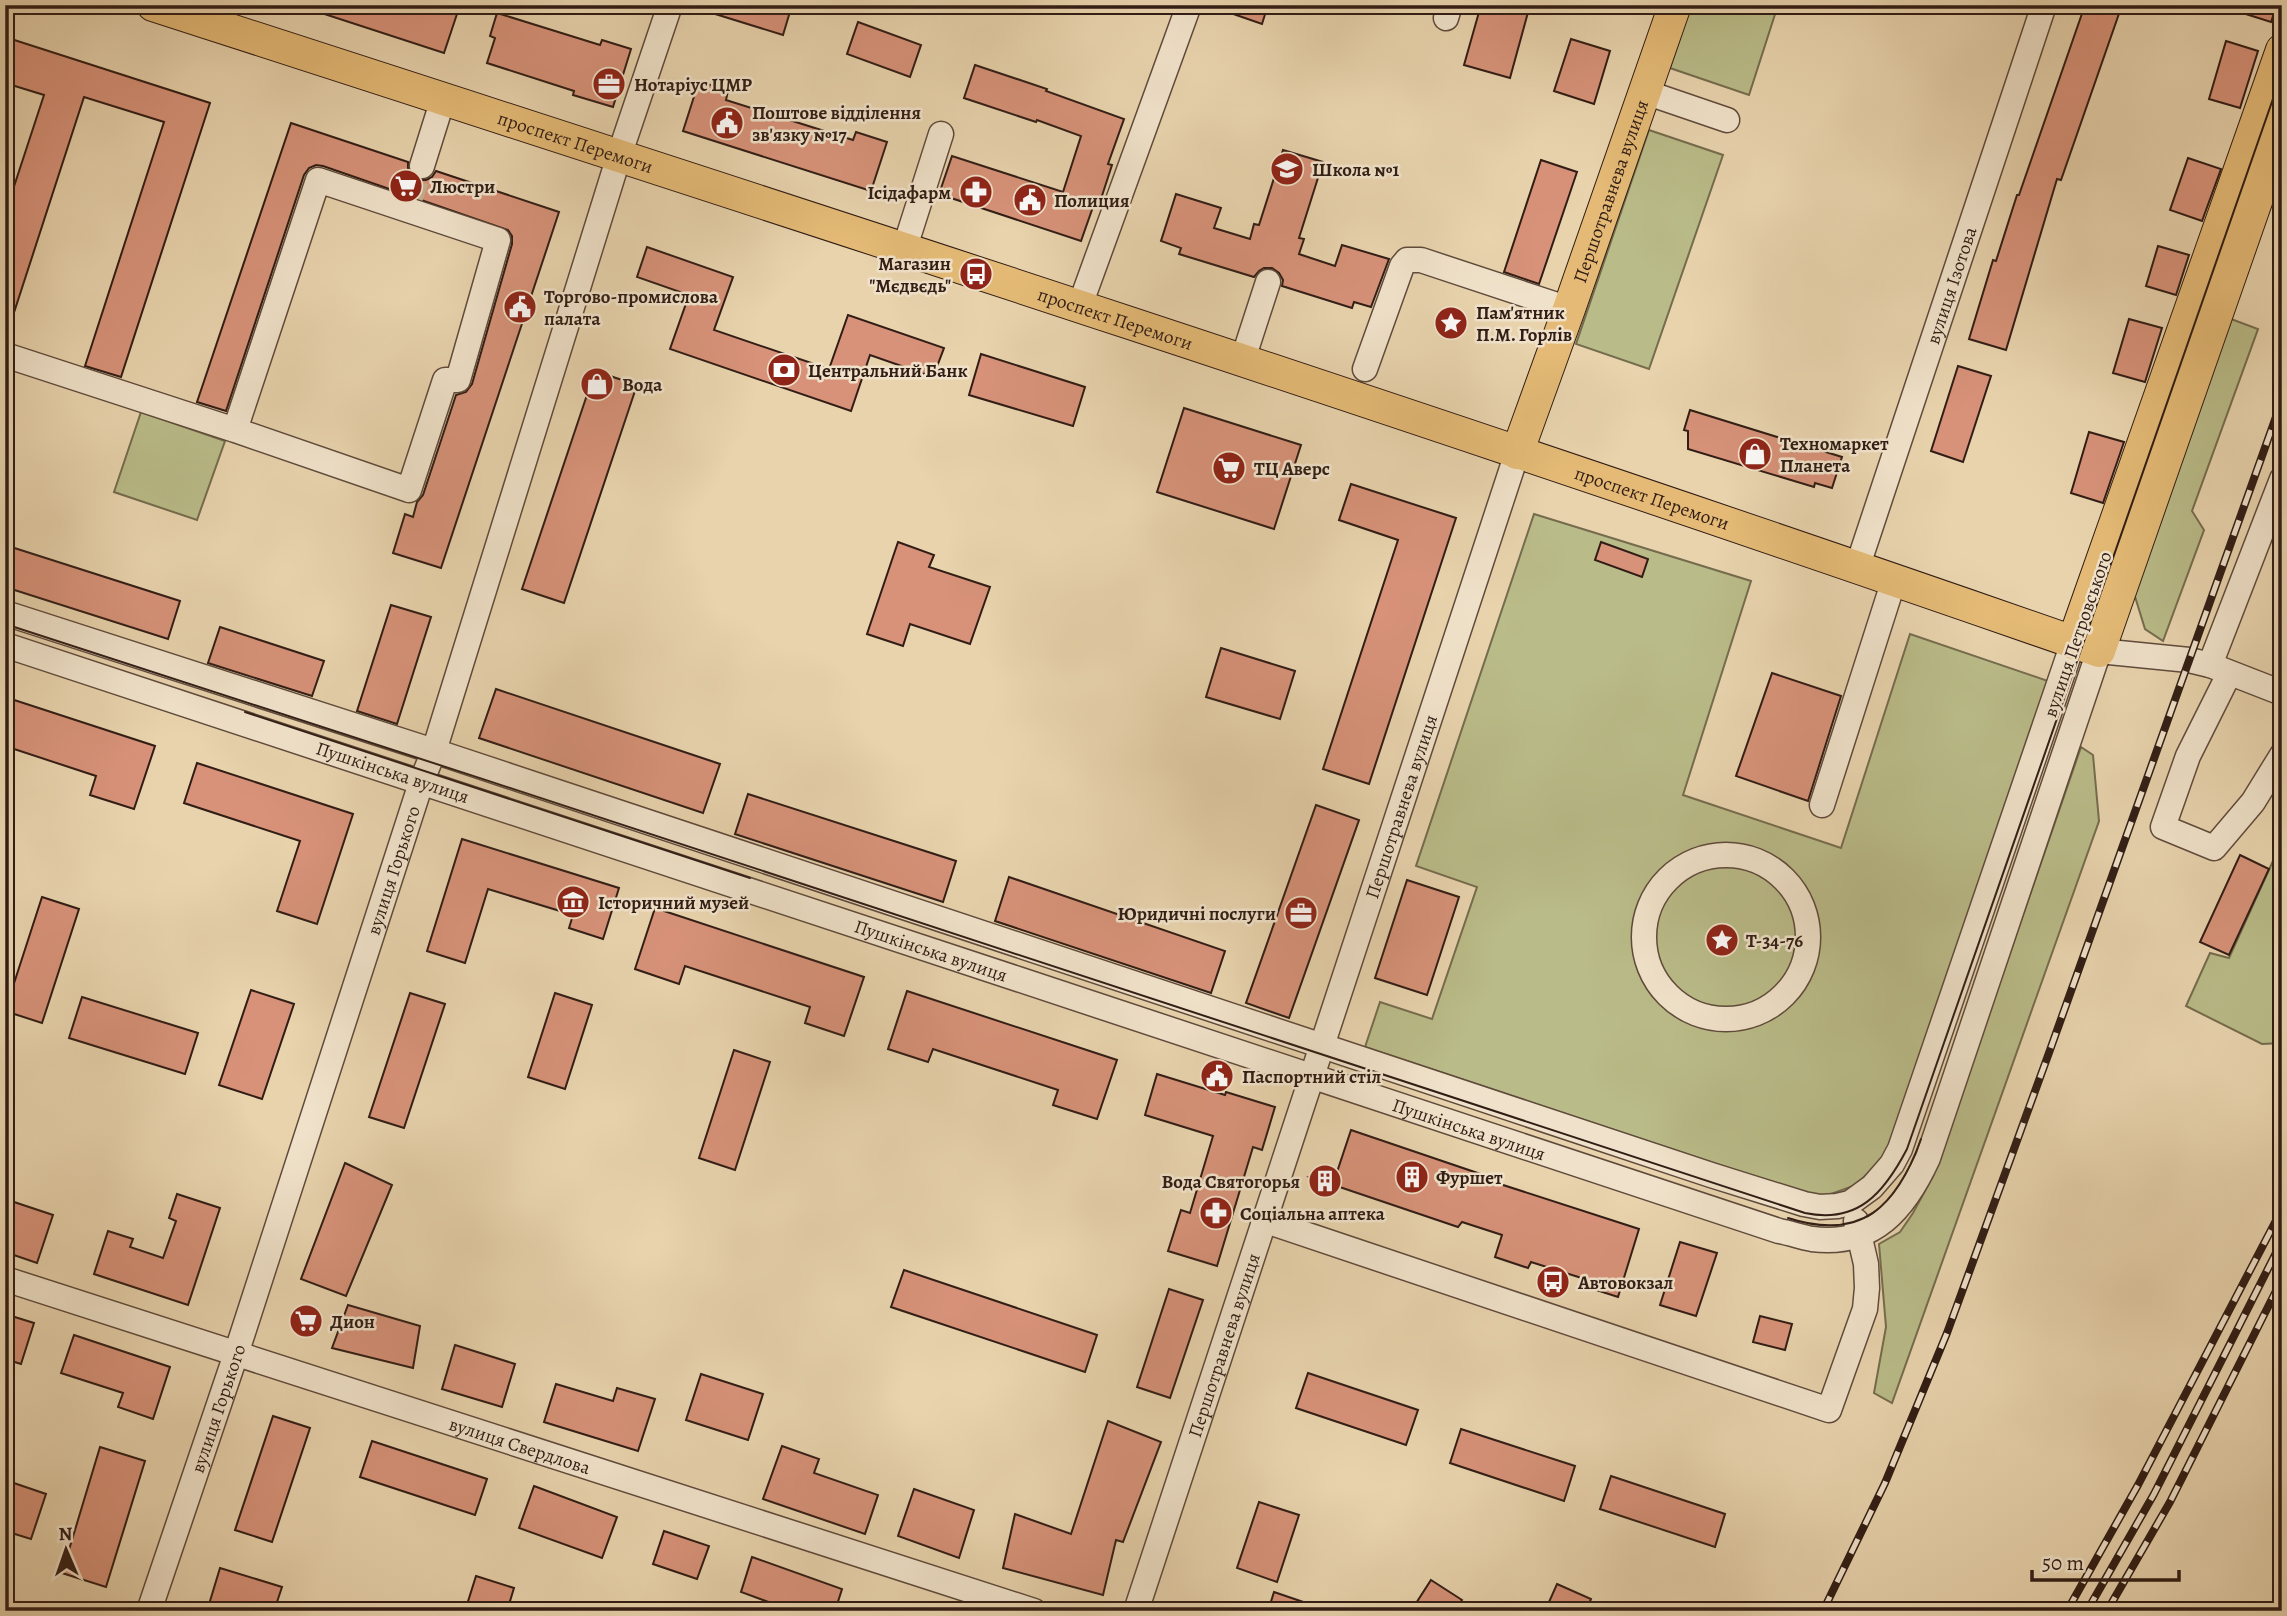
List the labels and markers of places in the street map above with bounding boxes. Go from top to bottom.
office icon: Нотаріус ЦМР [590,65,628,103]
place label: Нотаріус ЦМР [634,72,752,98]
place label: Поштове відділення зв'язку №17 [752,100,921,148]
public building icon: Поштове відділення зв'язку №17 [708,104,746,142]
school or university icon: Школа №1 [1268,150,1306,188]
place label: Школа №1 [1312,157,1400,183]
supermarket icon: Люстри [387,167,425,205]
pharmacy icon: Ісідафарм [957,173,995,211]
place label: Люстри [430,174,495,200]
place label: Ісідафарм [867,180,951,206]
public building icon: Полиция [1011,181,1049,219]
place label: Полиция [1054,188,1130,214]
place label: Магазин "Мєдвєдь" [869,251,951,299]
bus stop icon: Магазин "Мєдвєдь" [957,255,995,293]
place label: Торгово-промислова палата [544,284,719,332]
public building icon: Торгово-промислова палата [501,288,539,326]
place label: Пам'ятник П.М. Горлів [1476,300,1572,348]
place icon: Пам'ятник П.М. Горлів [1432,304,1470,342]
bank icon: Центральний Банк [765,351,803,389]
place label: Центральний Банк [808,358,968,384]
shop icon: Вода [578,365,616,403]
place label: Вода [622,372,663,398]
place label: Техномаркет Планета [1780,431,1889,479]
shop icon: Техномаркет Планета [1736,435,1774,473]
supermarket icon: ТЦ Аверс [1210,449,1248,487]
place label: ТЦ Аверс [1254,456,1330,482]
museum icon: Історичний музей [554,883,592,921]
place label: Історичний музей [598,890,749,916]
office icon: Юридичні послуги [1282,894,1320,932]
place label: Юридичні послуги [1118,901,1276,927]
place icon: Т-34-76 [1703,921,1741,959]
place label: Т-34-76 [1746,928,1803,954]
public building icon: Паспортний стіл [1198,1057,1236,1095]
place label: Паспортний стіл [1242,1064,1382,1090]
building icon: Фуршет [1393,1158,1431,1196]
building icon: Вода Святогорья [1306,1162,1344,1200]
place label: Фуршет [1436,1165,1503,1191]
place label: Вода Святогорья [1162,1169,1300,1195]
pharmacy icon: Соціальна аптека [1197,1194,1235,1232]
place label: Соціальна аптека [1240,1201,1386,1227]
bus stop icon: Автовокзал [1534,1263,1572,1301]
place label: Автовокзал [1577,1270,1674,1296]
supermarket icon: Дион [287,1302,325,1340]
place label: Дион [330,1309,375,1335]

